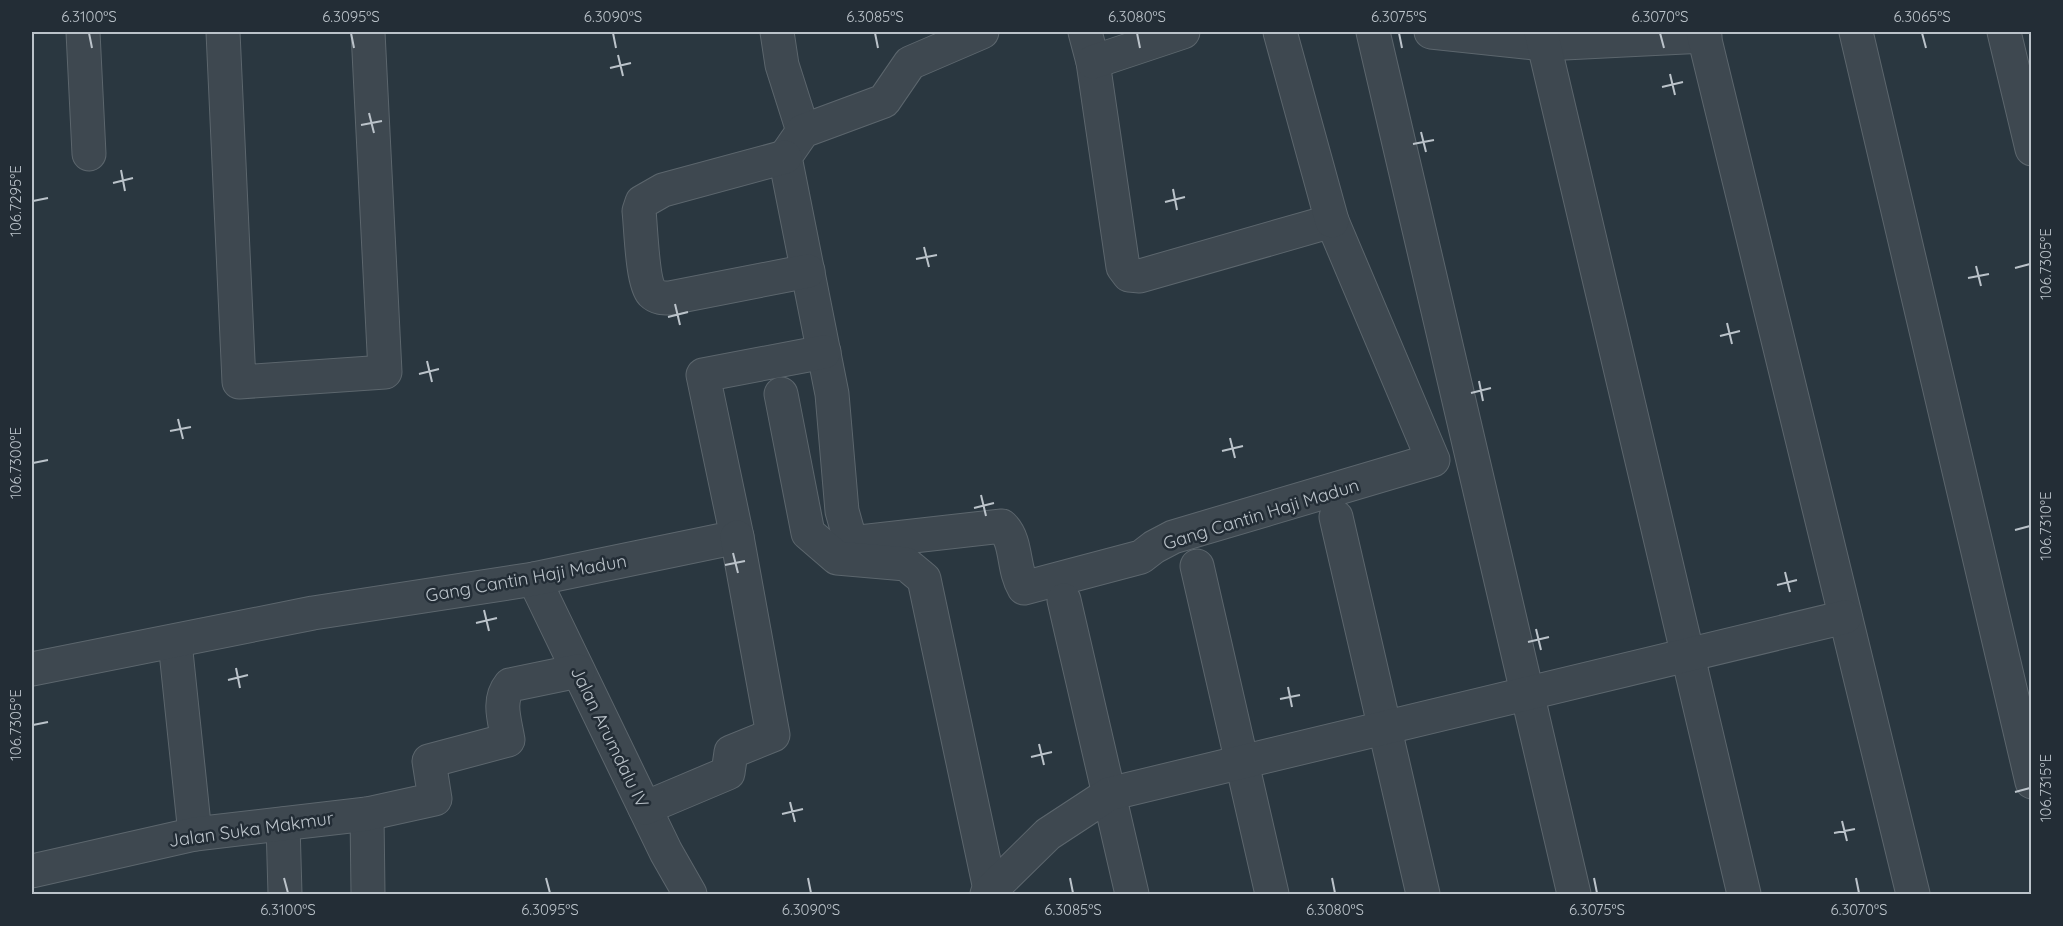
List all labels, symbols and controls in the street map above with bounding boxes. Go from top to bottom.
text: 6.3100°S [61,7,117,26]
text: 6.3095°S [322,7,380,26]
text: 6.3090°S [584,7,642,26]
text: 6.3085°S [846,7,904,26]
text: 6.3080°S [1108,7,1166,26]
text: 6.3075°S [1371,7,1427,26]
text: 6.3070°S [1632,7,1688,26]
text: 6.3065°S [1893,7,1951,26]
text: 106.7295°E [6,165,25,237]
text: 106.7305°E [2036,228,2055,300]
text: 106.7300°E [6,427,25,499]
street label: Gang Cantin Haji Madun [1160,473,1362,555]
text: 106.7310°E [2036,492,2055,560]
street label: Gang Cantin Haji Madun [424,549,628,607]
street label: Jalan Arumdalu IV [566,663,654,811]
text: 106.7305°E [6,689,25,761]
text: 106.7315°E [2036,754,2055,822]
street label: Jalan Suka Makmur [167,806,335,852]
text: 6.3100°S [260,900,316,919]
text: 6.3095°S [521,900,579,919]
text: 6.3090°S [782,900,840,919]
text: 6.3085°S [1044,900,1102,919]
text: 6.3080°S [1306,900,1364,919]
text: 6.3075°S [1569,900,1625,919]
text: 6.3070°S [1831,900,1887,919]

